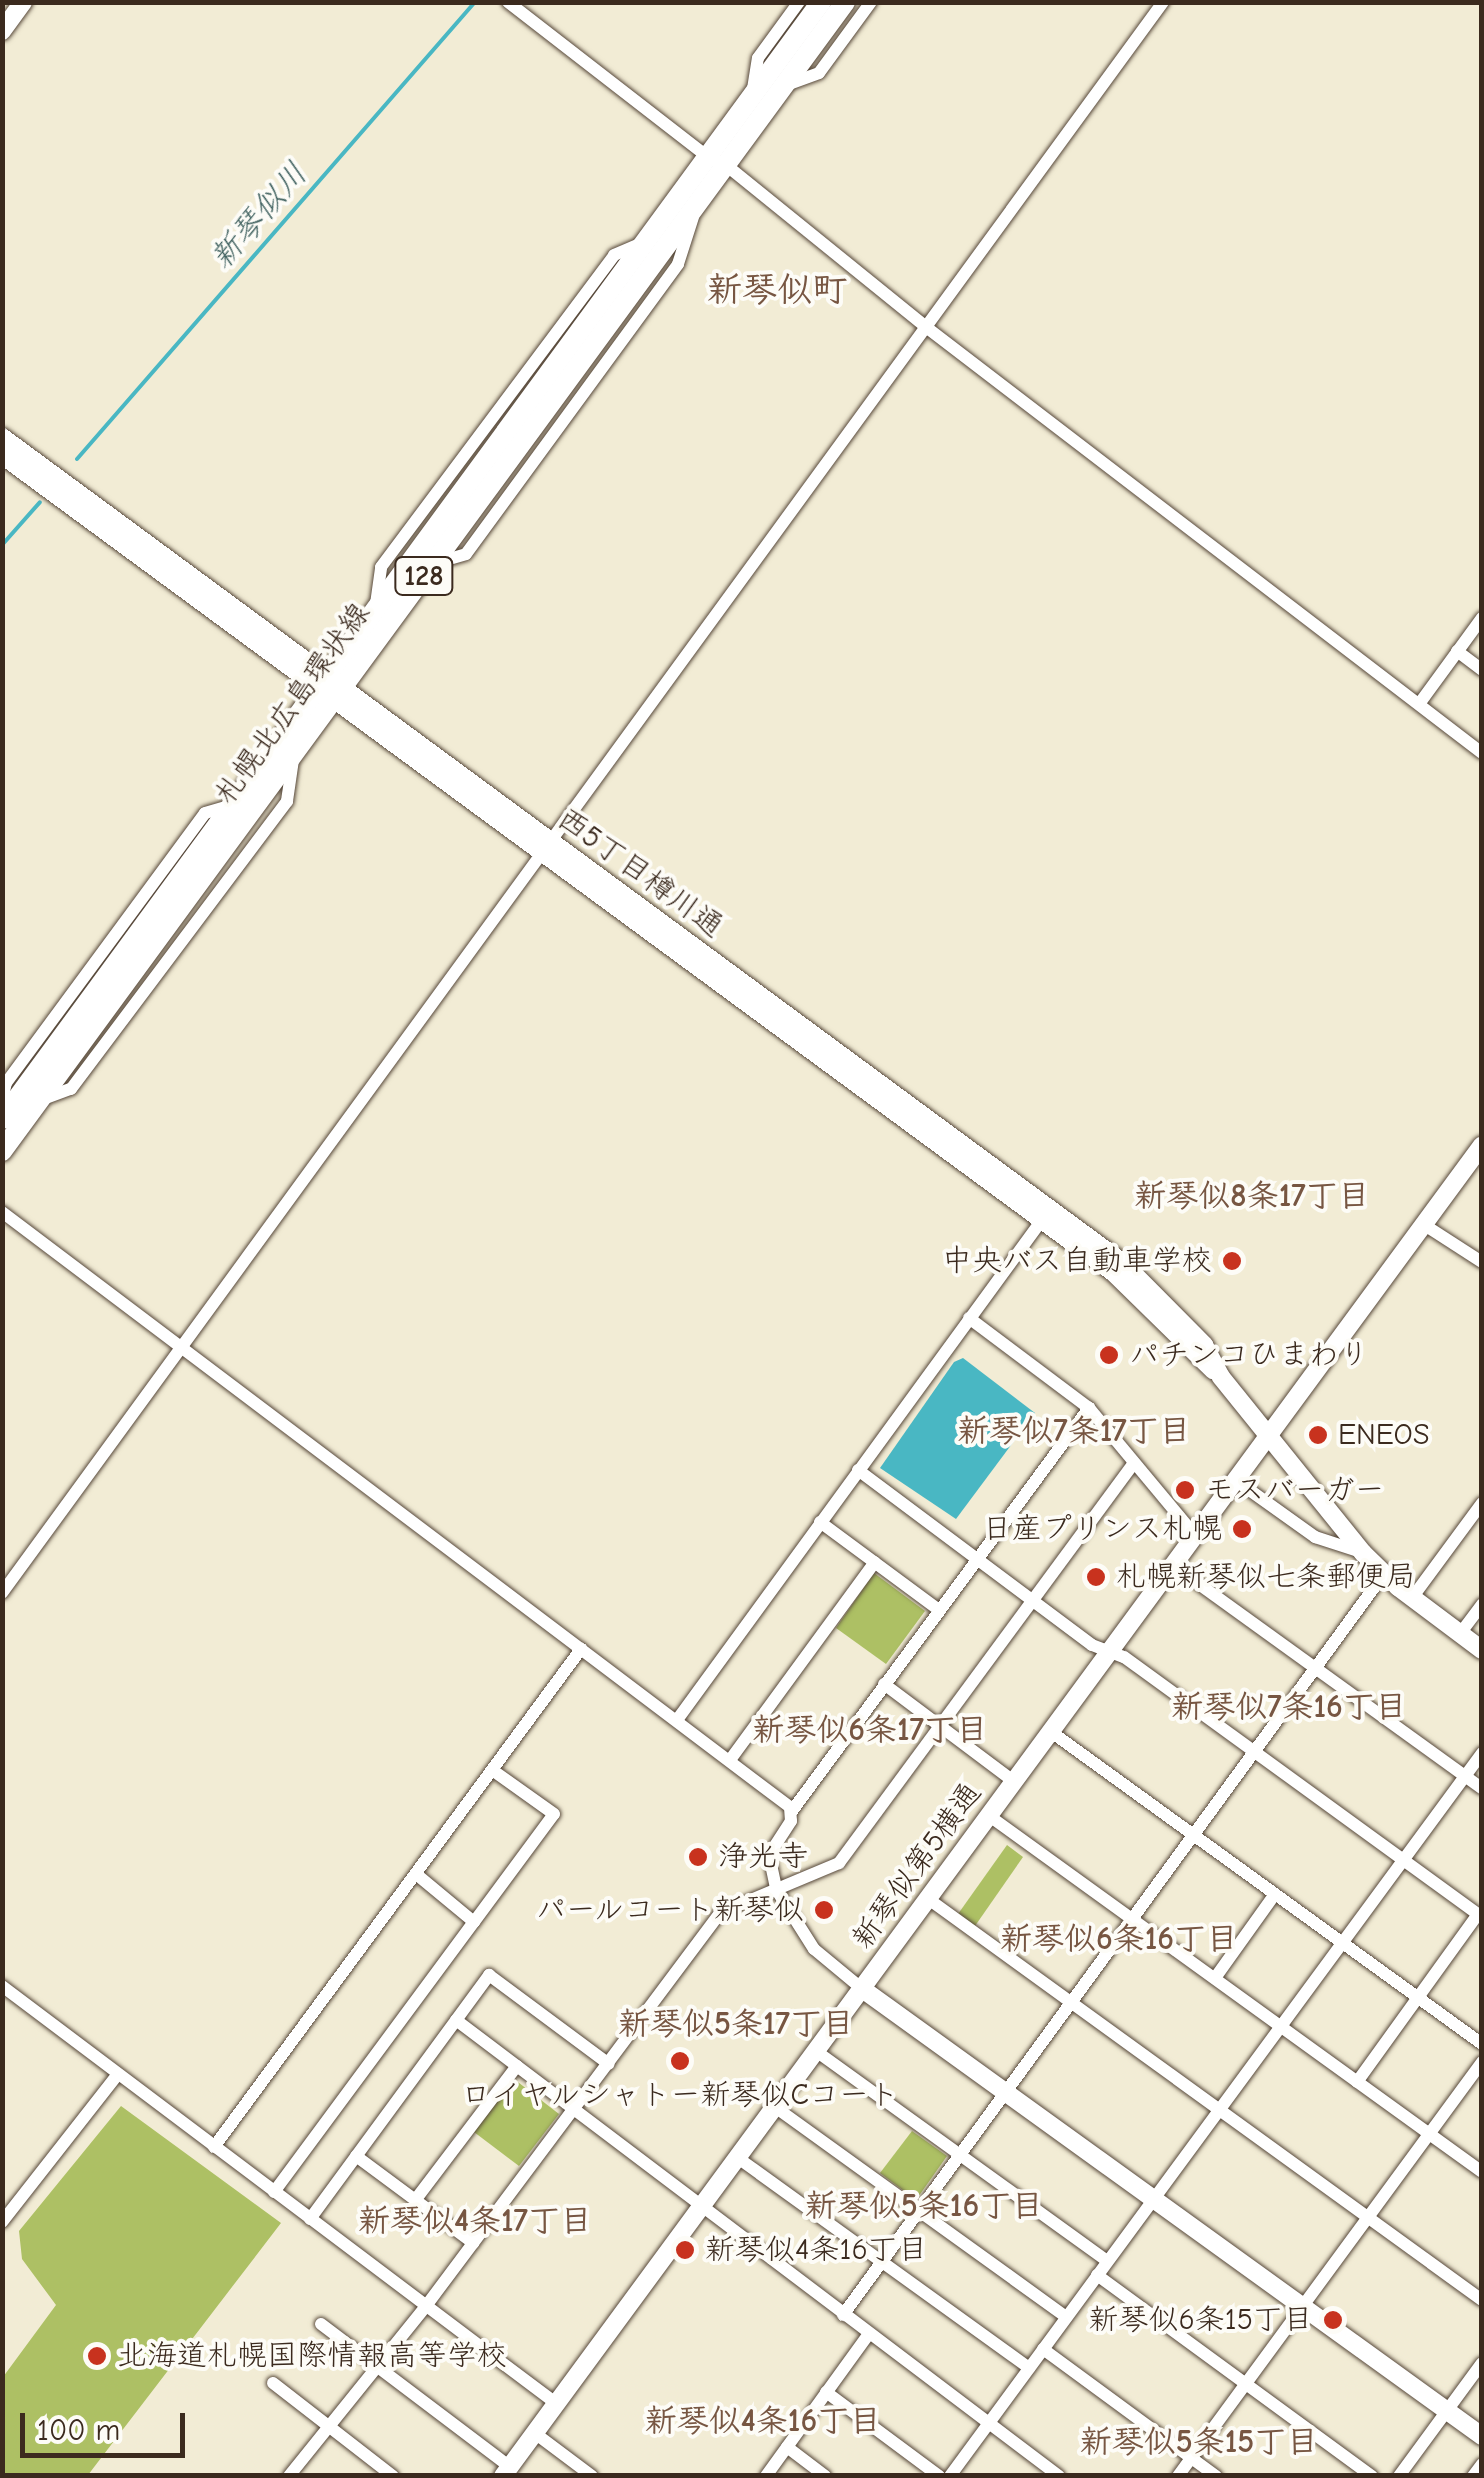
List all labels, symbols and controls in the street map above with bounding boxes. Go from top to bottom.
water label: 新琴似川 [203,155,315,277]
district label: 新琴似町 [707,269,847,311]
road number: 128 [394,553,454,599]
street label: 札幌北広島環状線 [208,596,378,812]
street label: 西5丁目樽川通 [550,801,730,945]
district label: 新琴似8条17丁目 [1134,1177,1370,1215]
place label: 中央バス自動車学校 [942,1243,1212,1279]
marker: 中央バス自動車学校 [1221,1250,1243,1272]
place label: パチンコひまわり [1129,1337,1369,1373]
marker: パチンコひまわり [1098,1344,1120,1366]
district label: 新琴似7条17丁目 [957,1412,1191,1450]
place label: ENEOS [1338,1417,1429,1453]
marker: ENEOS [1307,1424,1329,1446]
place label: モスバーガー [1205,1472,1385,1508]
marker: モスバーガー [1174,1479,1196,1501]
place label: 日産プリンス札幌 [982,1511,1222,1547]
marker: 日産プリンス札幌 [1231,1518,1253,1540]
place label: 札幌新琴似七条郵便局 [1116,1559,1416,1595]
marker: 札幌新琴似七条郵便局 [1085,1566,1107,1588]
district label: 新琴似7条16丁目 [1171,1688,1407,1726]
district label: 新琴似6条17丁目 [752,1711,988,1749]
street label: 新琴似第5横通 [845,1776,989,1956]
place label: 浄光寺 [718,1839,808,1875]
marker: 浄光寺 [687,1846,709,1868]
place label: パールコート新琴似 [534,1892,804,1928]
marker: パールコート新琴似 [813,1899,835,1921]
district label: 新琴似6条16丁目 [1000,1920,1238,1958]
district label: 新琴似5条17丁目 [618,2005,854,2043]
marker: ロイヤルシャトー新琴似Cコート [669,2050,691,2072]
place label: ロイヤルシャトー新琴似Cコート [461,2077,899,2113]
district label: 新琴似5条16丁目 [805,2187,1043,2225]
district label: 新琴似4条17丁目 [358,2202,592,2240]
place label: 新琴似4条16丁目 [705,2232,928,2268]
marker: 新琴似4条16丁目 [674,2239,696,2261]
place label: 新琴似6条15丁目 [1089,2302,1313,2338]
marker: 新琴似6条15丁目 [1322,2309,1344,2331]
place label: 北海道札幌国際情報高等学校 [117,2338,507,2374]
marker: 北海道札幌国際情報高等学校 [86,2345,108,2367]
scale bar [25,2393,190,2455]
district label: 新琴似4条16丁目 [645,2402,881,2440]
text: 100 m [37,2413,120,2448]
district label: 新琴似5条15丁目 [1080,2423,1318,2461]

